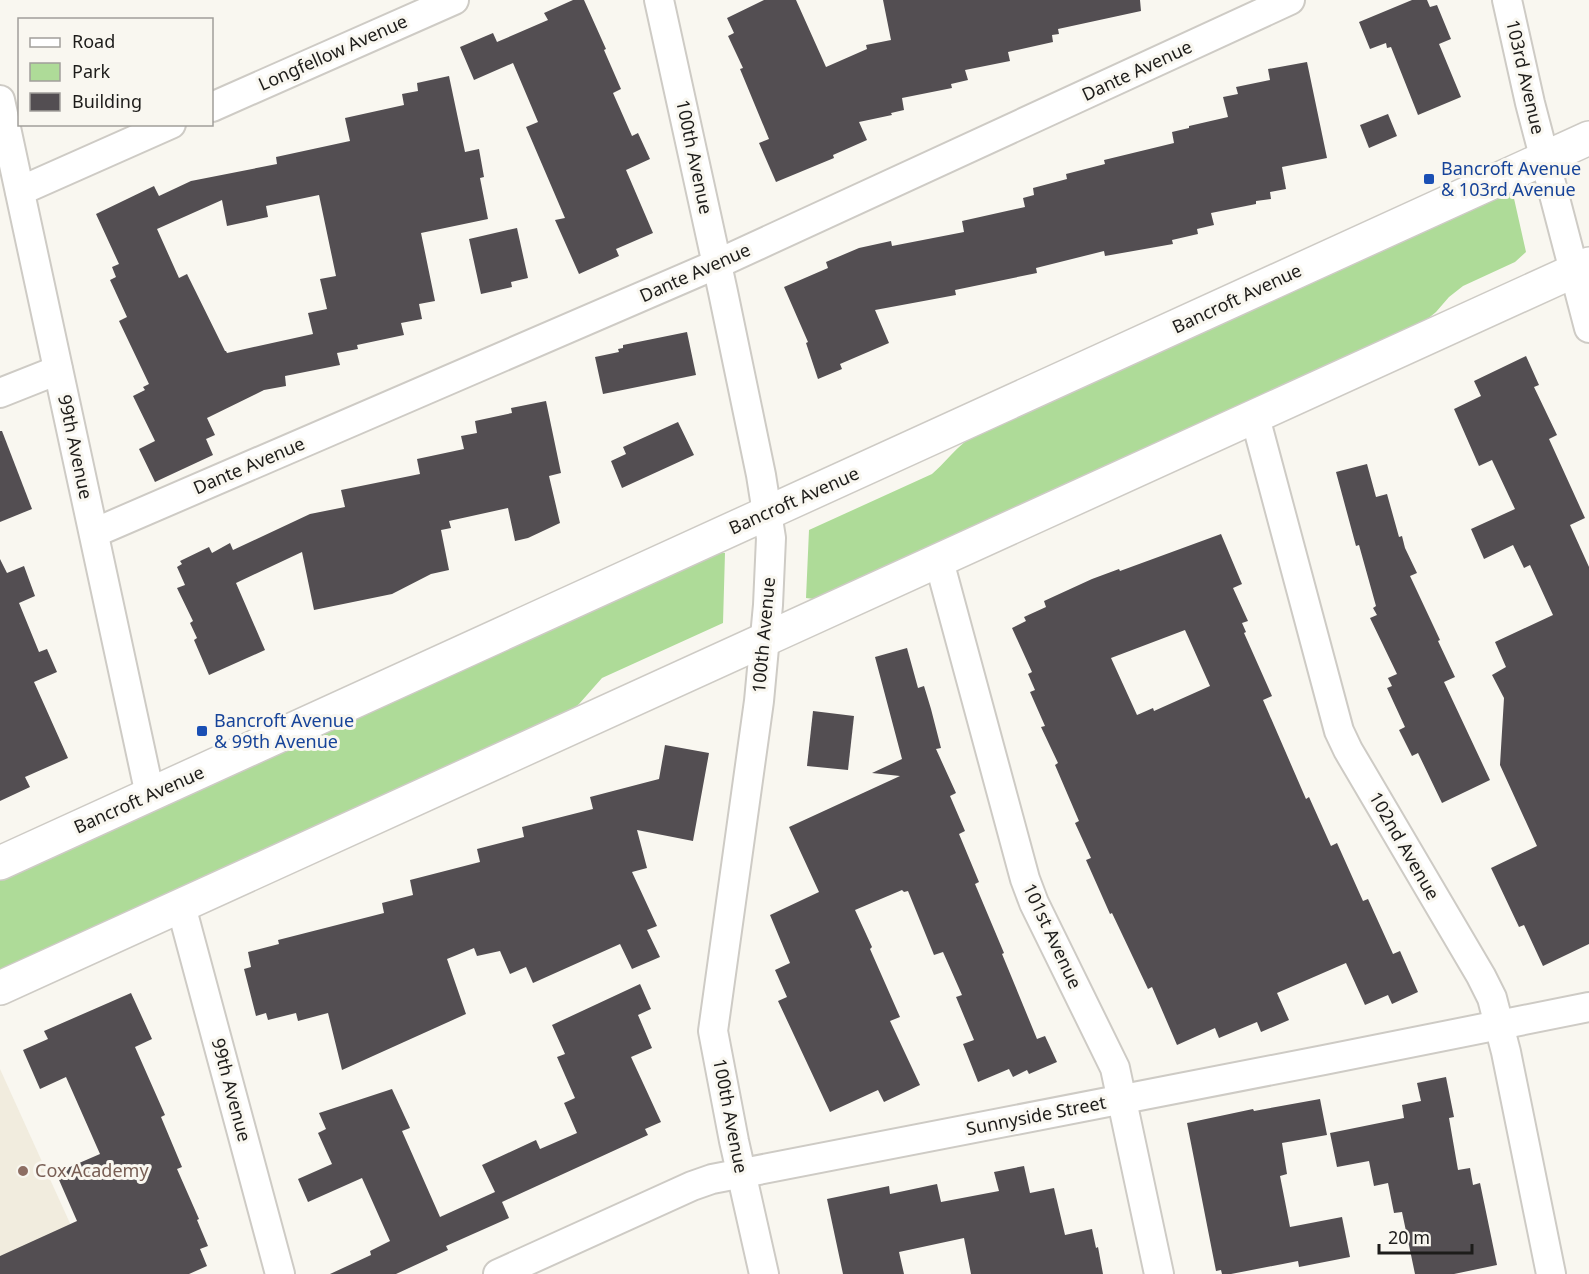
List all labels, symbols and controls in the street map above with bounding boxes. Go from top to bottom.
street label: Longfellow Avenue [254,8,411,96]
street label: 103rd Avenue [1501,17,1551,136]
legend [18,18,213,126]
text: Road [72,29,115,53]
street label: Dante Avenue [1078,34,1196,106]
text: Park [72,59,110,83]
text: Building [72,89,142,113]
street label: 100th Avenue [671,97,719,216]
place label: Bancroft Avenue & 103rd Avenue [1441,156,1581,201]
marker: Bancroft Avenue & 103rd Avenue [1422,172,1436,186]
street label: Dante Avenue [635,237,754,307]
street label: Bancroft Avenue [1168,258,1305,339]
street label: 99th Avenue [53,392,99,501]
street label: Dante Avenue [189,431,308,499]
street label: Bancroft Avenue [725,461,862,540]
street label: 100th Avenue [746,576,780,694]
place label: Bancroft Avenue & 99th Avenue [214,708,354,753]
marker: Bancroft Avenue & 99th Avenue [195,724,209,738]
street label: Bancroft Avenue [70,760,207,839]
street label: 102nd Avenue [1364,787,1446,904]
street label: 101st Avenue [1018,879,1088,992]
street label: 99th Avenue [207,1035,257,1144]
street label: 100th Avenue [708,1056,754,1175]
street label: Sunnyside Street [964,1090,1108,1140]
place label: Cox Academy [35,1158,149,1182]
marker: Cox Academy [16,1164,30,1178]
scale bar [1379,1217,1472,1255]
text: 20 m [1388,1225,1430,1249]

